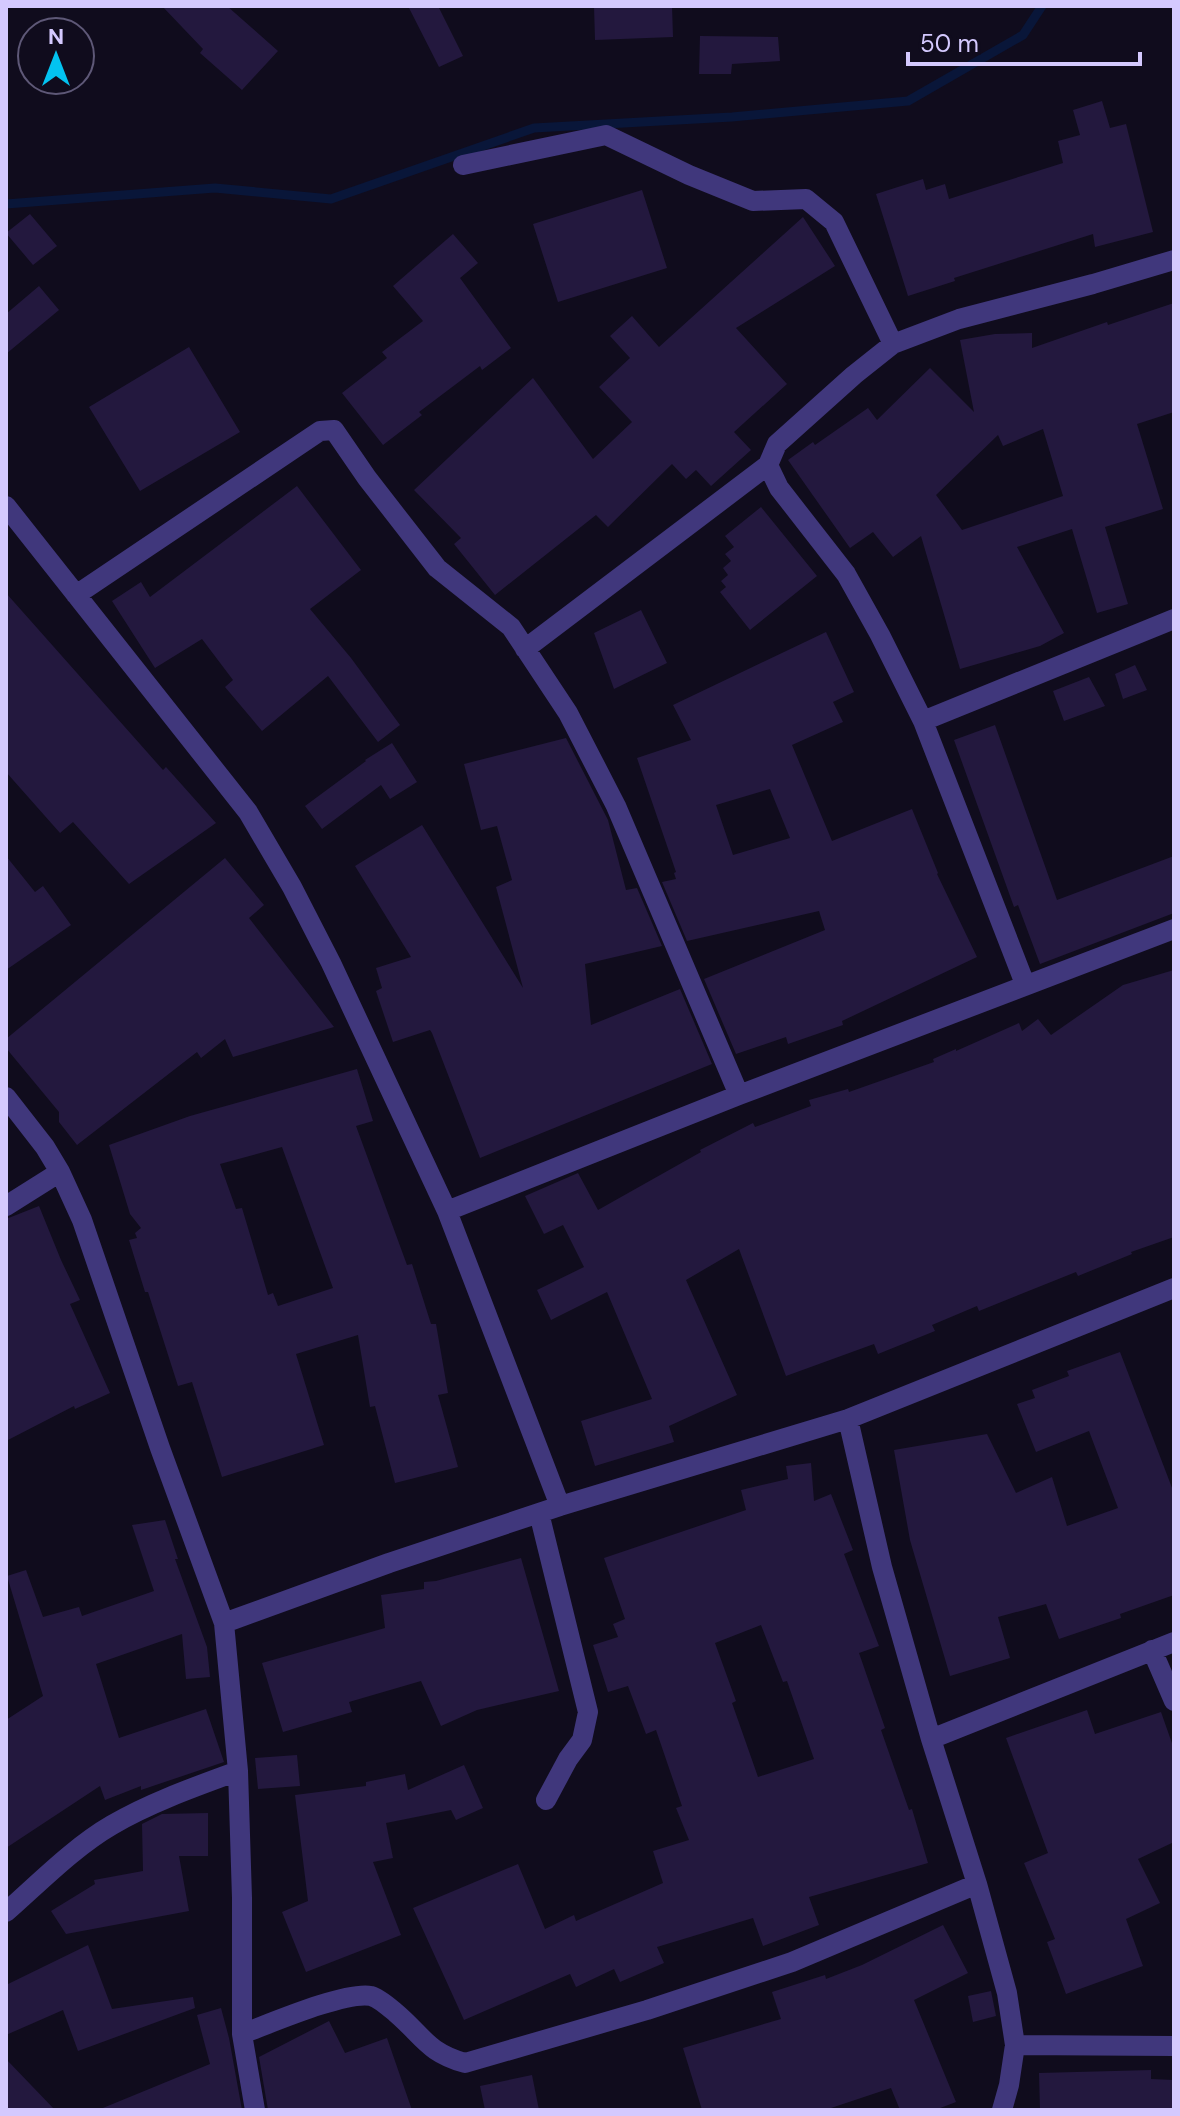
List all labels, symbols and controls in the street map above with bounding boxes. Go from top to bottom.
north arrow [16,16,96,96]
scale bar [908,16,1140,66]
text: N [48,22,64,51]
text: 50 m [920,28,979,59]

